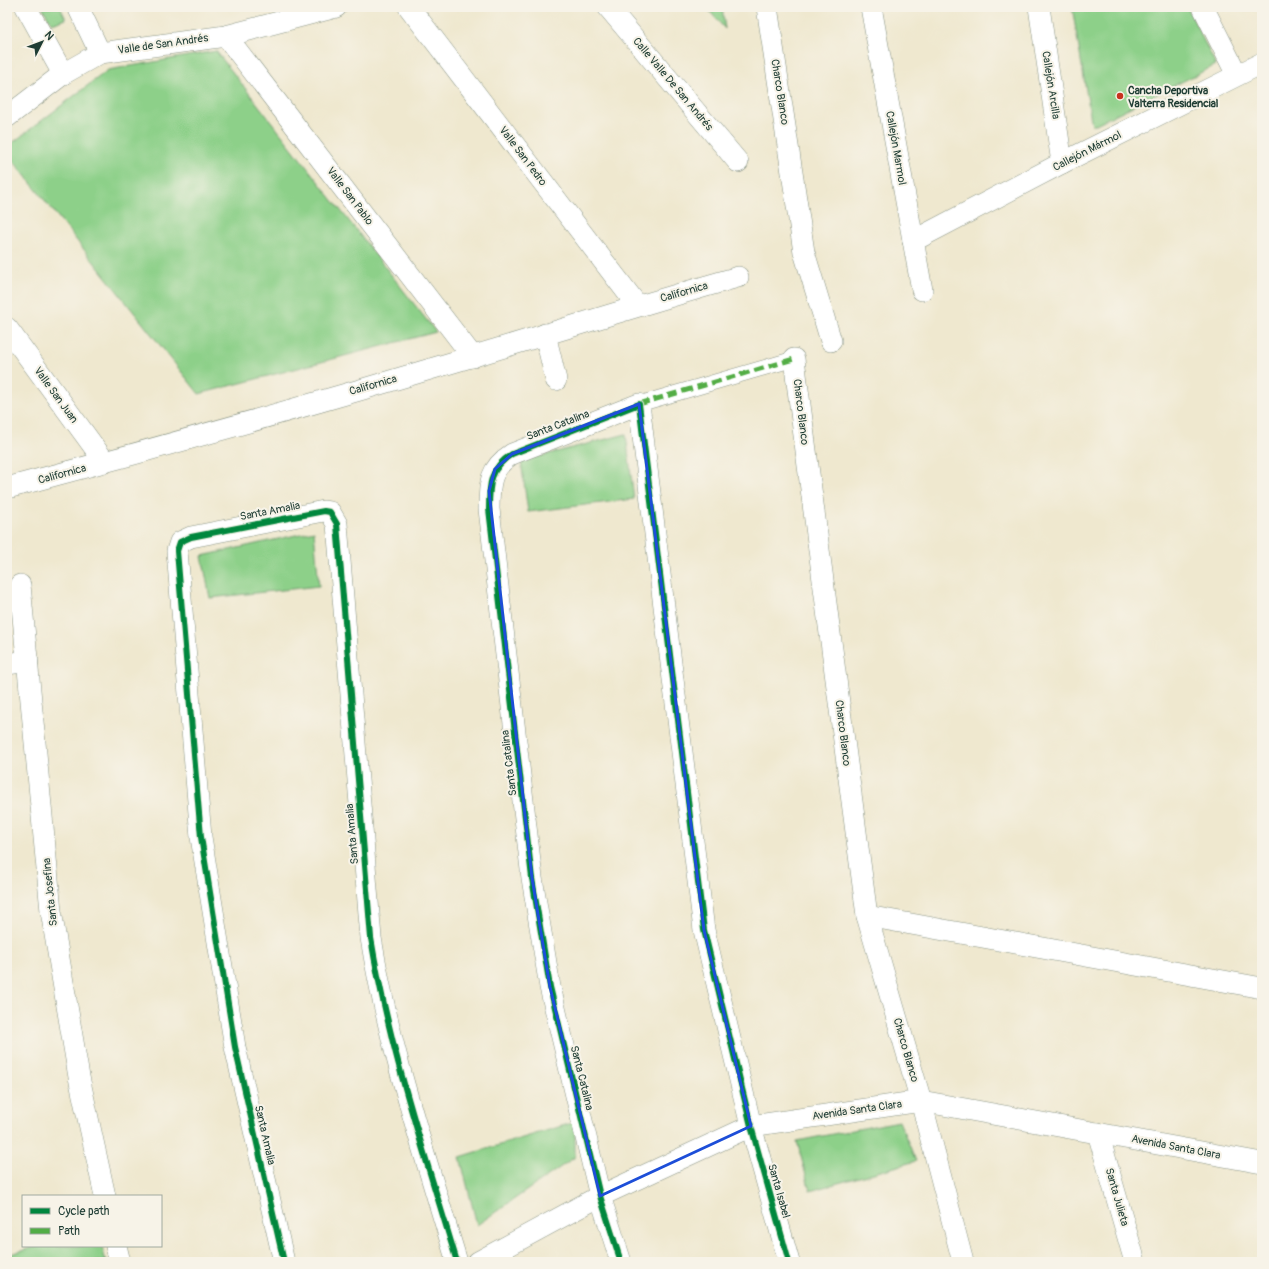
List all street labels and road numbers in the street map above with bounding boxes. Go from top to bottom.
street label: Valle de San Andrés [117,31,209,57]
street label: Calle Valle De San Andrés [630,35,716,133]
street label: Callejón Arcilla [1039,50,1063,120]
street label: Charco Blanco [768,58,792,126]
street label: Callejón Marmol [883,110,909,186]
street label: Valle San Pedro [496,124,550,188]
street label: Callejón Mármol [1051,128,1123,174]
street label: Valle San Pablo [324,164,376,228]
street label: Californica [659,279,709,305]
street label: Valle San Juan [31,364,81,426]
street label: Californica [348,372,398,398]
street label: Charco Blanco [791,378,811,446]
street label: Santa Catalina [525,407,591,443]
street label: Californica [37,461,87,487]
street label: Santa Amalia [239,499,301,523]
street label: Charco Blanco [833,699,853,767]
street label: Santa Catalina [499,729,519,797]
street label: Santa Amalia [343,803,361,865]
street label: Santa Josefina [40,857,60,927]
street label: Charco Blanco [891,1016,921,1084]
street label: Santa Catalina [568,1044,596,1112]
street label: Avenida Santa Clara [811,1097,903,1123]
street label: Santa Amalia [252,1104,278,1166]
street label: Avenida Santa Clara [1130,1132,1222,1162]
street label: Santa Isabel [765,1162,793,1220]
street label: Santa Julieta [1103,1167,1131,1227]

